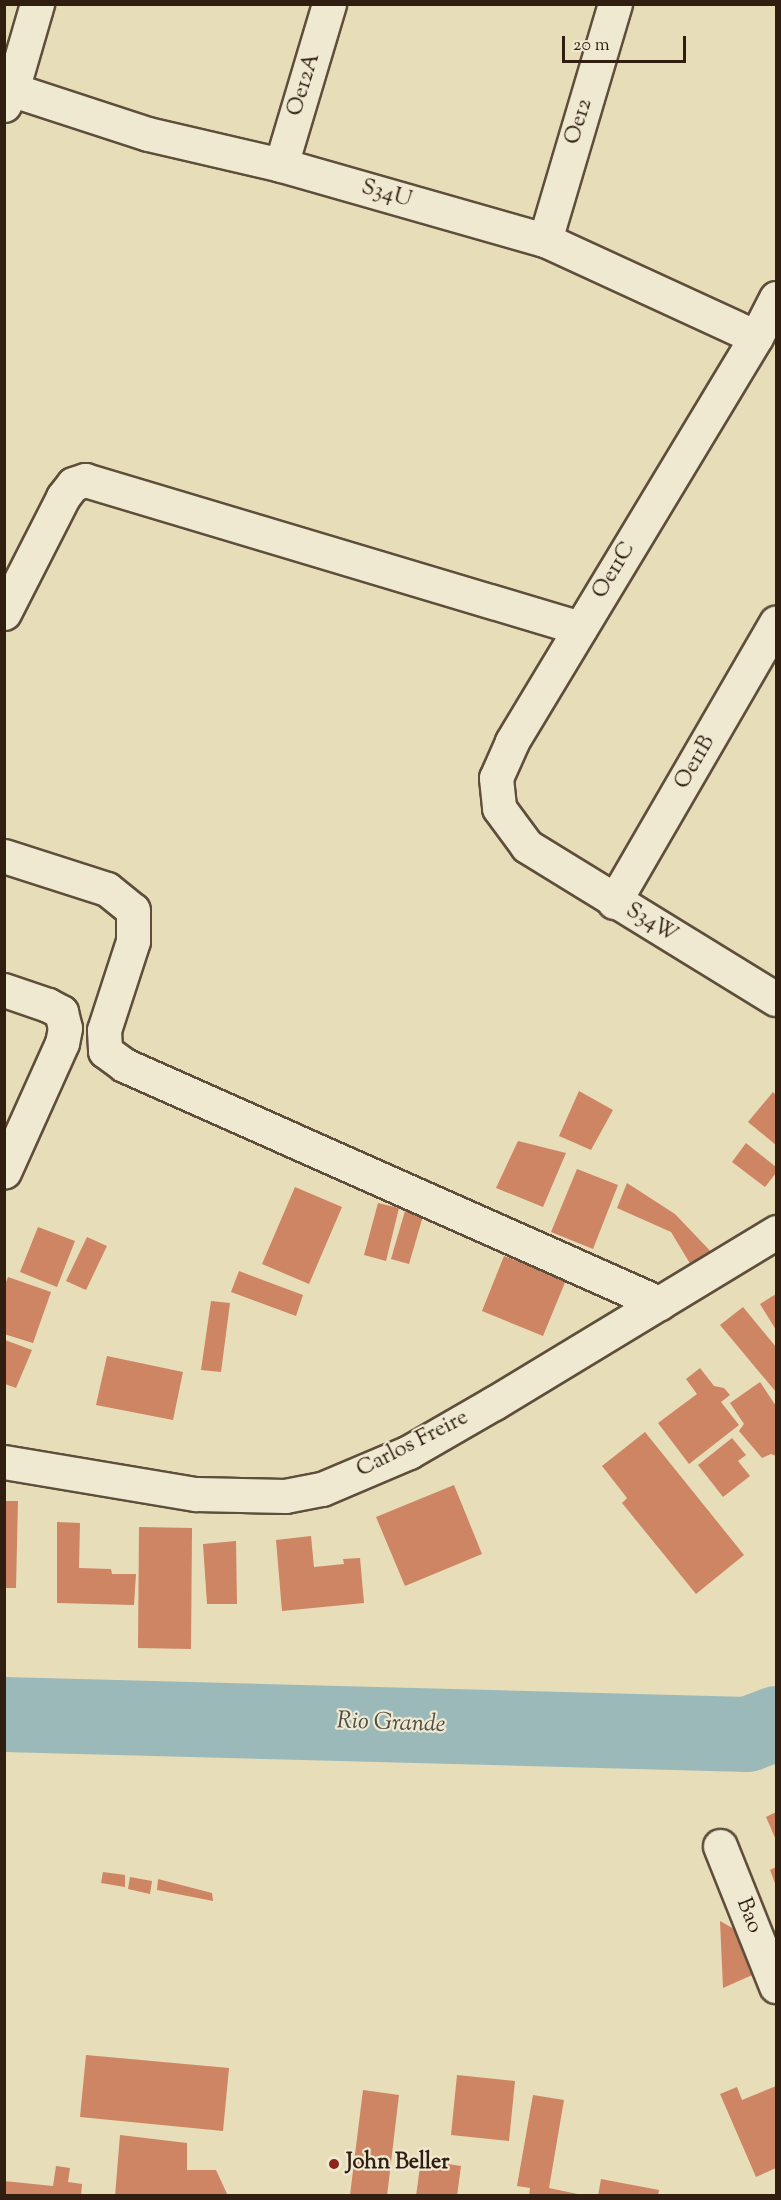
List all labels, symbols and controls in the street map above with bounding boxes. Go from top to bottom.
scale bar [565,24,690,62]
text: 20 m [573,33,610,59]
street label: Oe12A [283,50,327,120]
street label: Oe12 [561,96,599,148]
street label: S34U [358,175,414,215]
street label: Oe11C [588,538,642,604]
street label: Oe11B [670,731,722,795]
street label: S34W [620,898,682,950]
street label: Carlos Freire [353,1406,473,1484]
water label: Rio Grande [336,1708,446,1740]
street label: Bao [729,1894,767,1938]
place label: John Beller [346,2151,449,2177]
marker: John Beller [327,2157,341,2171]

